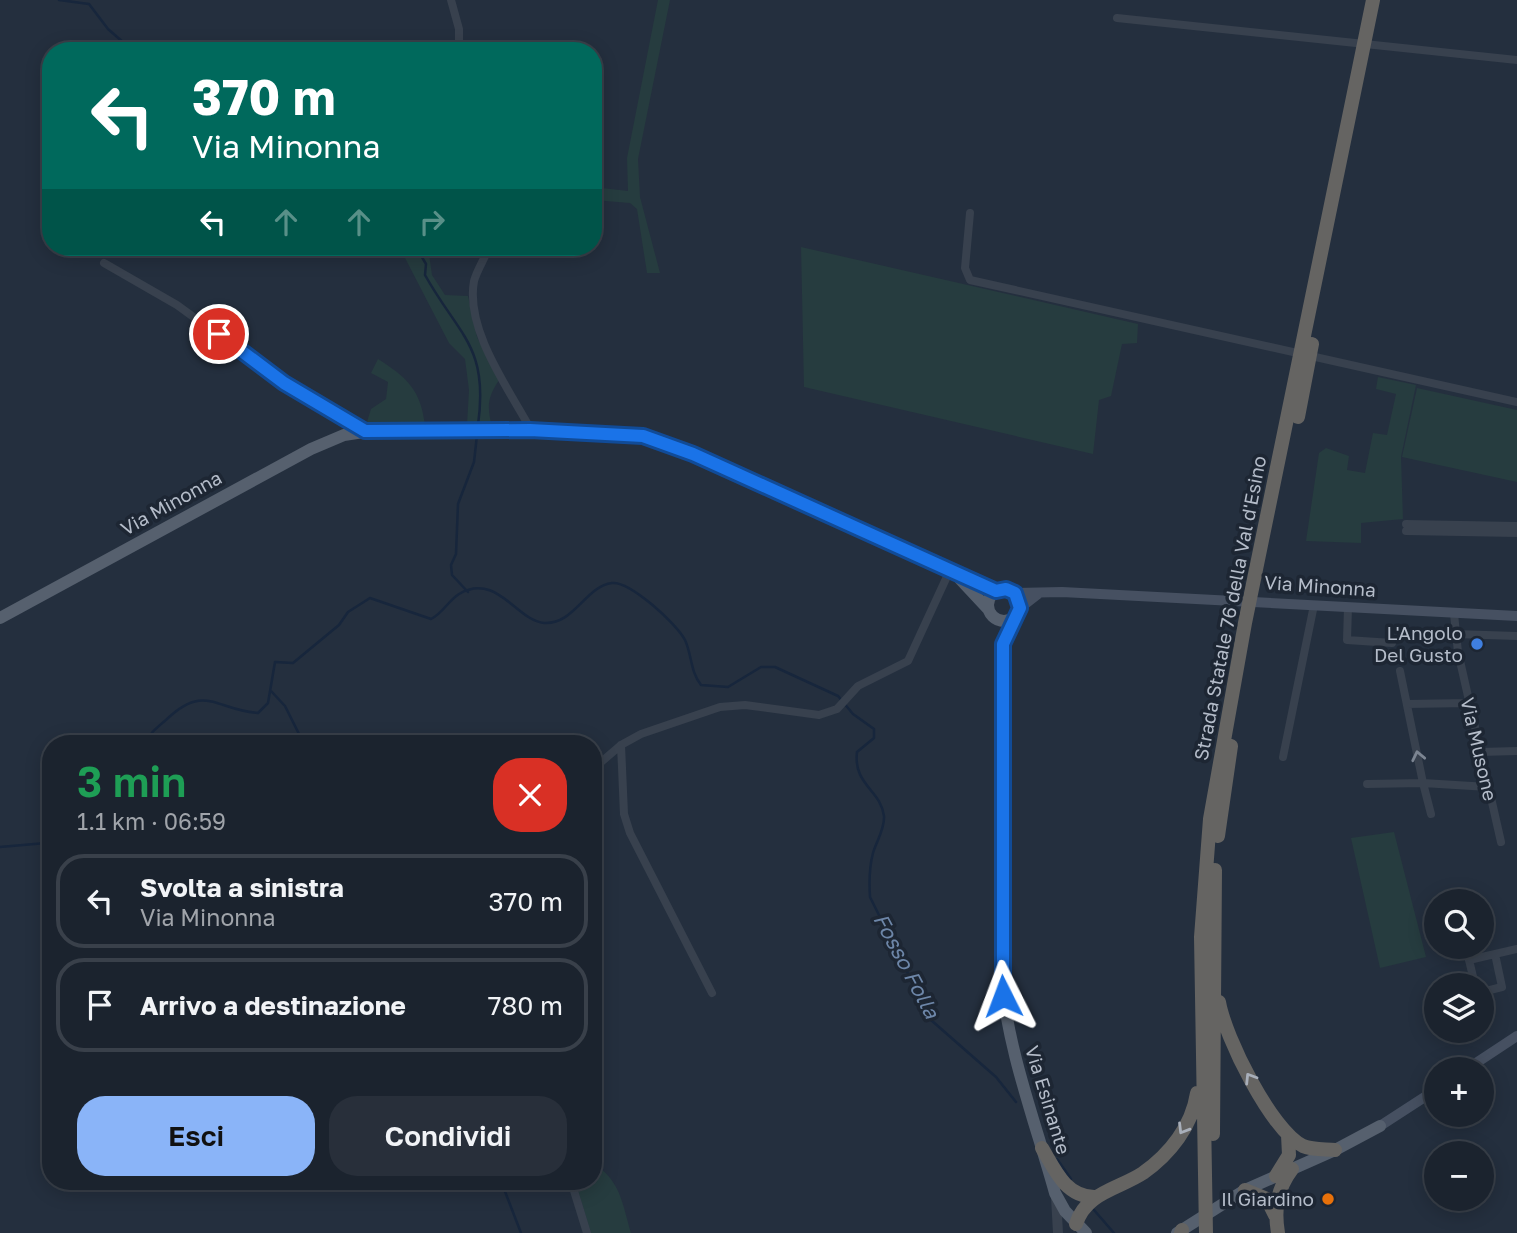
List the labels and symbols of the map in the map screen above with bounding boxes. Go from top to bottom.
pin [189,304,249,364]
street label: Strada Statale 76 della Val d'Esino [1189,454,1270,762]
street label: Via Minonna [116,465,225,540]
street label: Via Minonna [1263,570,1377,601]
place label: L'Angolo Del Gusto [1374,621,1463,666]
marker: L'Angolo Del Gusto [1469,636,1485,652]
street label: Via Musone [1456,695,1503,803]
one-way arrow [1411,750,1426,762]
water label: Fosso Folla [868,909,946,1023]
position arrow [966,959,1040,1033]
street label: Via Esinante [1021,1043,1076,1157]
one-way arrow [1246,1072,1259,1085]
one-way arrow [1179,1121,1192,1134]
place label: Il Giardino [1221,1187,1314,1210]
marker: Il Giardino [1320,1191,1336,1207]

